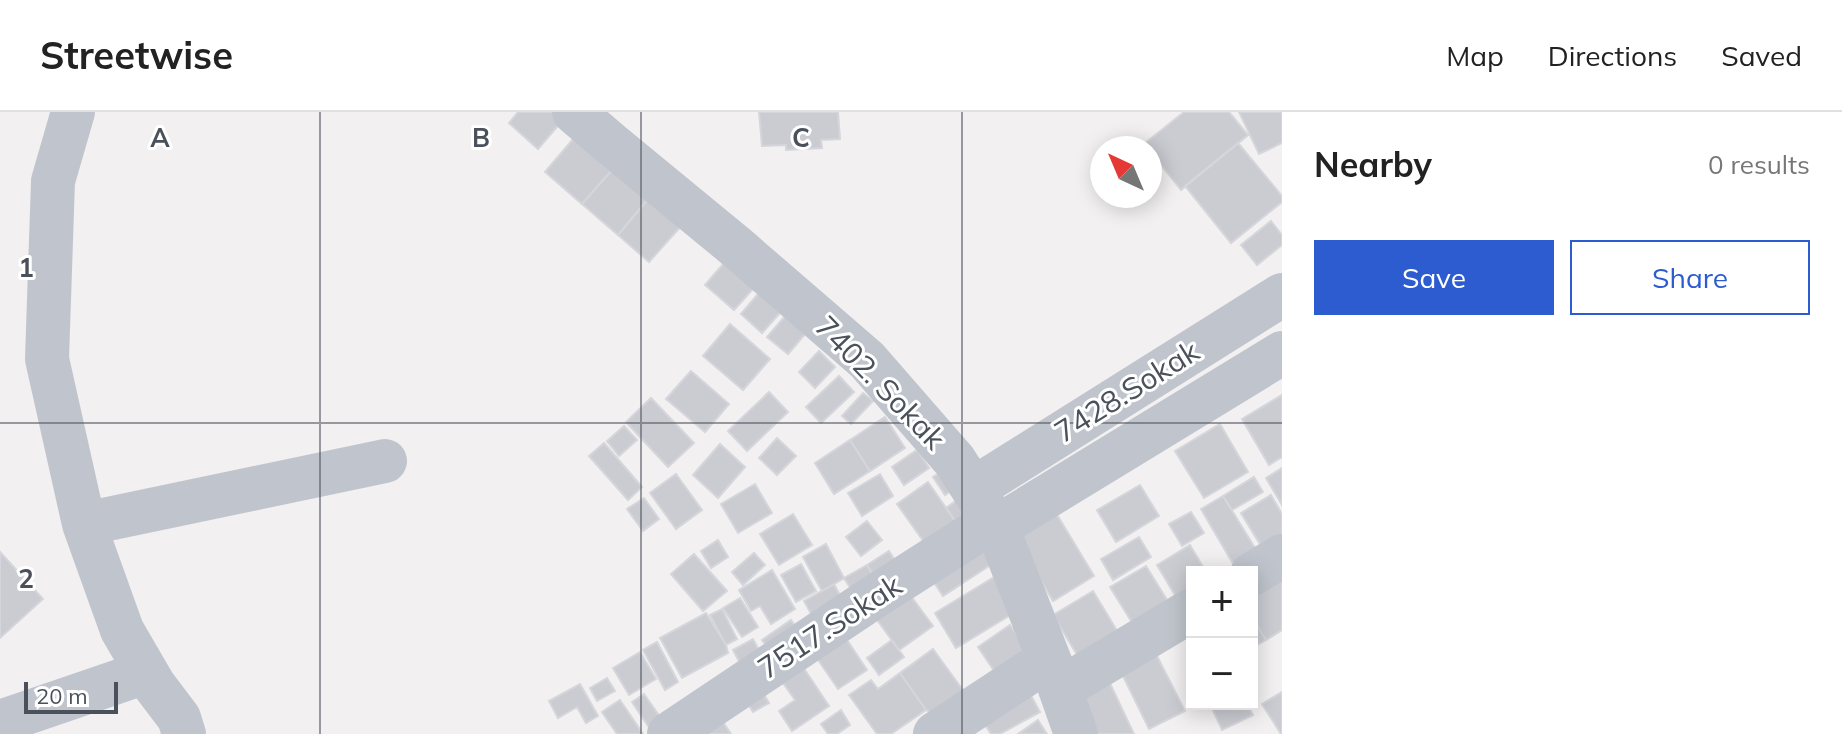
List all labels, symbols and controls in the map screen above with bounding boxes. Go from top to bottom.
text: Streetwise [40,31,233,79]
text: Map [1446,38,1504,73]
text: Directions [1548,38,1677,73]
text: Saved [1721,38,1802,73]
text: A [150,121,170,154]
text: B [472,121,490,154]
text: C [792,121,810,154]
north arrow [1090,136,1162,208]
text: Nearby [1314,143,1432,186]
text: 0 results [1708,148,1810,181]
button: Save [1314,240,1554,315]
button: Share [1570,240,1810,315]
text: 1 [18,251,34,284]
street label: 7402. Sokak [808,308,954,457]
street label: 7428.Sokak [1047,331,1206,451]
text: 2 [18,562,34,595]
street label: 7517.Sokak [750,565,909,687]
map controls [1186,566,1258,710]
button: + [1186,566,1258,638]
button: − [1186,638,1258,710]
scale bar [24,678,118,714]
text: 20 m [36,682,87,710]

